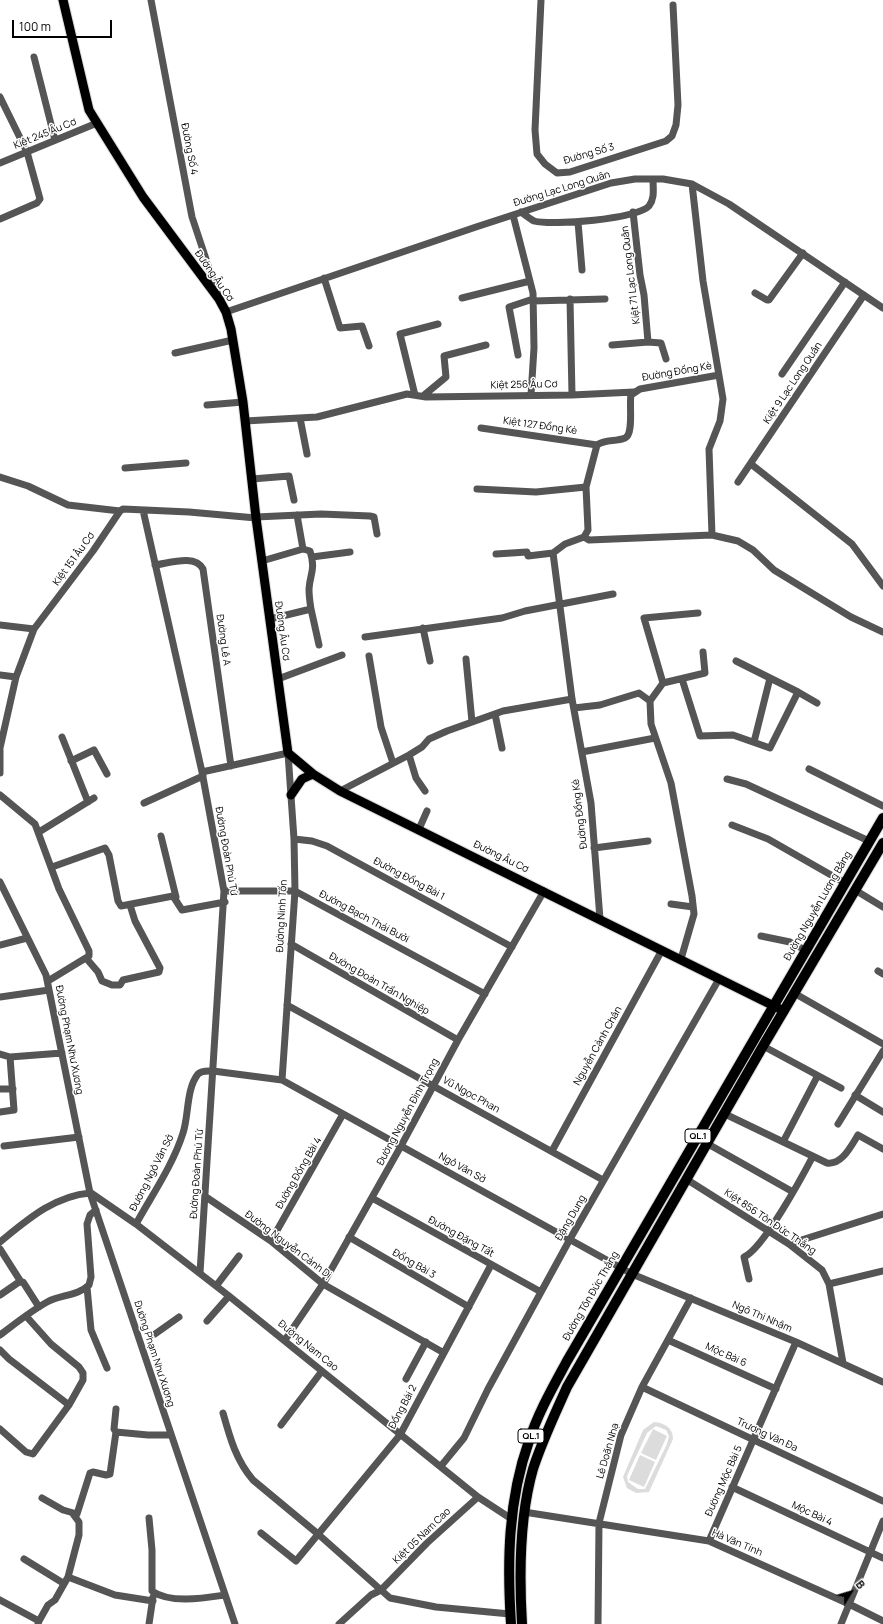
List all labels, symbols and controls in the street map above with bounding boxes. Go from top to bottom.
scale bar [14,12,114,38]
text: 100 m [19,18,51,35]
street label: Kiệt 245 Âu Cơ [12,116,78,152]
street label: Đường Số 4 [178,122,200,176]
street label: Đường Số 3 [562,141,616,167]
street label: Đường Lạc Long Quân [512,169,612,209]
street label: Kiệt 71 Lạc Long Quân [619,225,643,325]
street label: Đường Âu Cơ [192,248,236,304]
street label: Kiệt 9 Lạc Long Quân [761,340,825,426]
street label: Đường Đồng Kè [641,360,713,384]
street label: Kiệt 256 Âu Cơ [490,378,558,392]
street label: Kiệt 127 Đồng Kè [502,415,578,437]
street label: Kiệt 151 Âu Cơ [51,530,97,588]
street label: Đường Âu Cơ [272,601,292,661]
street label: Đường Lê A [213,614,233,666]
street label: Đường Đồng Kè [570,778,590,850]
street label: Đường Đoàn Phú Tứ [212,806,240,896]
street label: Đường Âu Cơ [471,838,531,876]
street label: Đường Nguyễn Lương Bằng [782,849,854,963]
street label: Đường Đồng Bài 1 [371,855,447,903]
street label: Đường Ninh Tốn [274,879,290,953]
street label: Đường Bạch Thái Bưởi [317,888,411,946]
street label: Đường Đoàn Trần Nghiệp [327,950,431,1018]
street label: Đường Phạm Như Xương [53,984,85,1096]
street label: Nguyễn Cảnh Chân [571,1004,625,1088]
street label: Đường Nguyễn Đình Trọng [375,1056,441,1168]
street label: Vũ Ngọc Phan [440,1074,502,1116]
street label: Đường Đoàn Phú Tứ [188,1129,206,1219]
road number: QL.1 [685,1129,711,1143]
street label: Đường Ngô Văn Sở [127,1133,177,1213]
street label: Đường Đồng Bài 4 [274,1135,324,1211]
street label: Ngô Văn Sở [436,1150,488,1186]
street label: Kiệt 856 Tôn Đức Thắng [722,1187,818,1257]
street label: Đặng Dung [553,1193,589,1243]
street label: Đường Nguyễn Cảnh Dị [242,1208,334,1282]
street label: Đường Đặng Tất [426,1214,496,1260]
street label: Đồng Bài 3 [390,1247,438,1281]
street label: Đường Tôn Đức Thắng [561,1249,621,1343]
street label: Đường Phạm Như Xương [131,1299,177,1409]
street label: Ngô Thì Nhậm [730,1299,794,1335]
street label: Đường Nam Cao [275,1318,341,1374]
street label: Mộc Bài 6 [703,1341,749,1369]
street label: Đồng Bài 2 [386,1383,420,1431]
street label: Trương Văn Đa [735,1416,799,1454]
street label: Lê Doãn Nhạ [594,1422,622,1480]
road number: QL.1 [518,1429,544,1443]
street label: Đường Mộc Bài 5 [703,1444,745,1518]
street label: Mộc Bài 4 [790,1499,834,1529]
street label: Kiệt 05 Nam Cao [391,1505,453,1567]
street label: Hà Văn Tính [710,1527,764,1559]
north arrow [831,1572,871,1612]
text: B [853,1577,869,1592]

